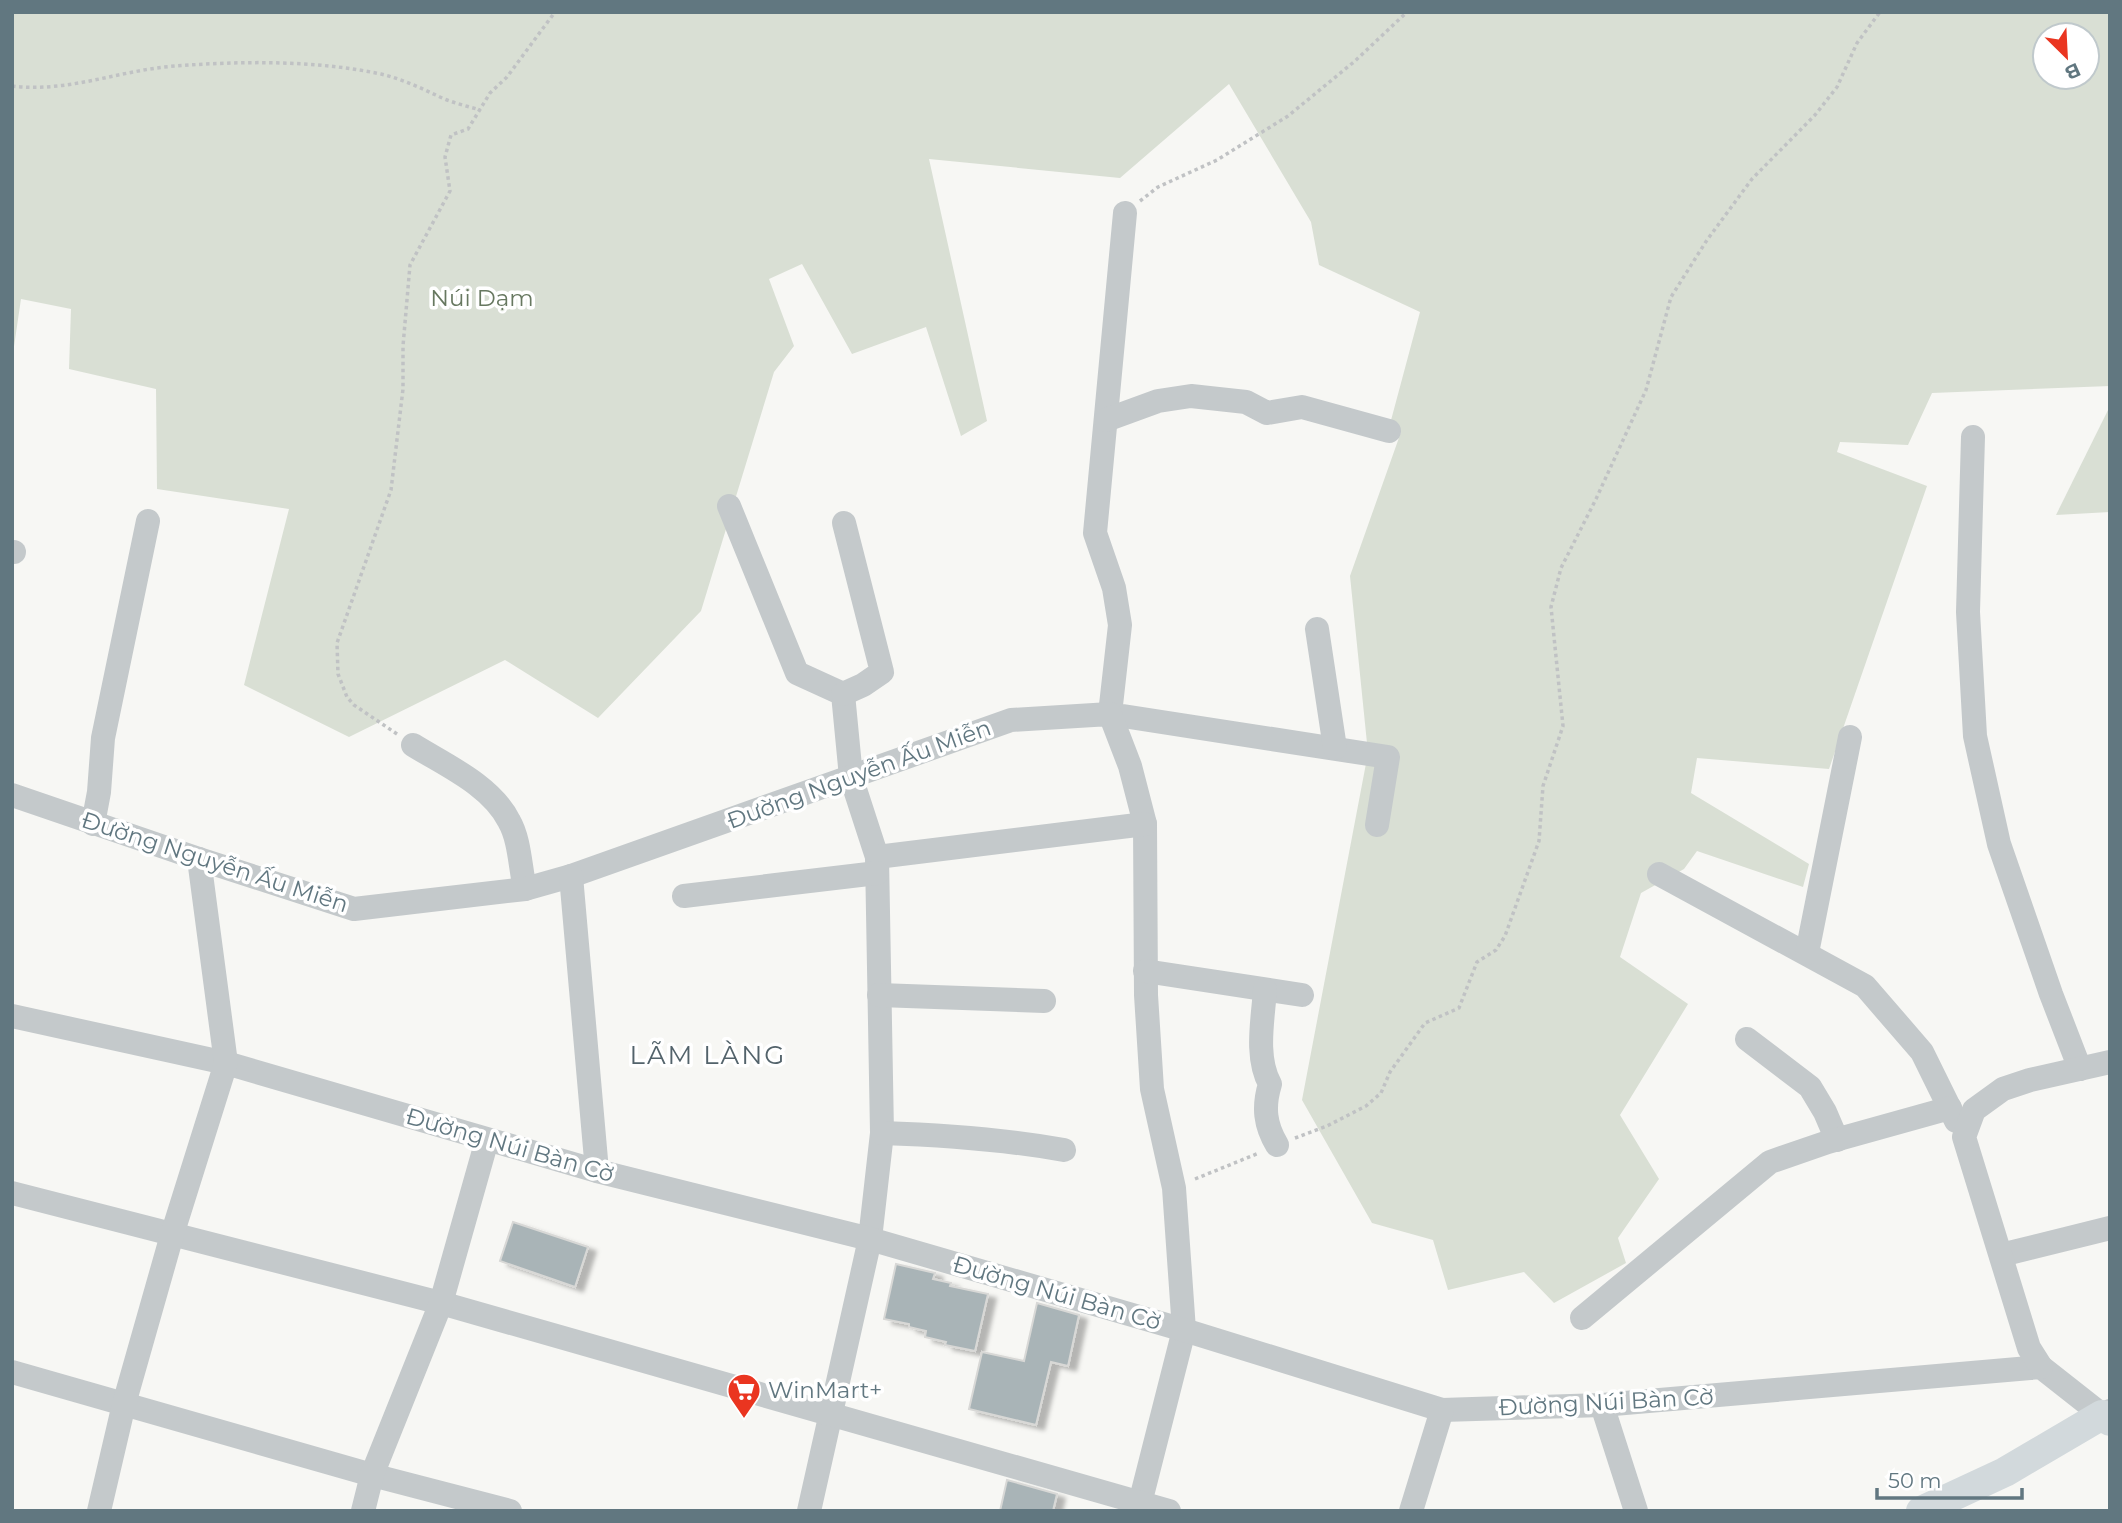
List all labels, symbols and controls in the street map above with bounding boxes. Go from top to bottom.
north arrow [2031,21,2101,91]
text: B [2061,58,2084,85]
park label: Núi Dạm [430,284,534,312]
street label: Đường Nguyễn Ấu Miễn [723,713,995,835]
street label: Đường Nguyễn Ấu Miễn [78,806,352,918]
district label: LÃM LÀNG [630,1039,786,1071]
street label: Đường Núi Bàn Cờ [403,1102,617,1188]
street label: Đường Núi Bàn Cờ [950,1250,1164,1336]
supermarket icon: WinMart+ [725,1371,763,1420]
place label: WinMart+ [768,1376,882,1404]
street label: Đường Núi Bàn Cờ [1498,1382,1714,1422]
scale bar [1877,1456,2022,1500]
text: 50 m [1888,1468,1942,1493]

